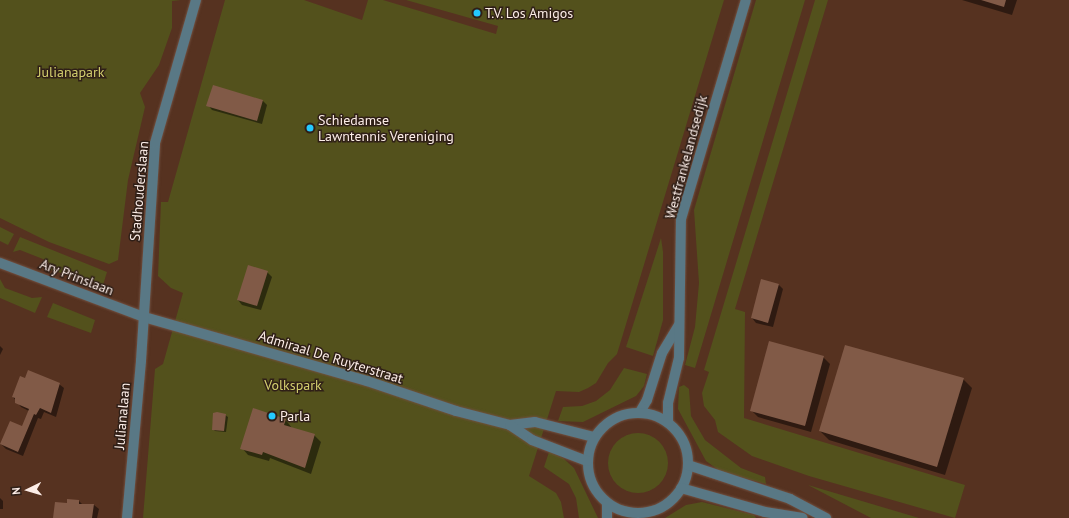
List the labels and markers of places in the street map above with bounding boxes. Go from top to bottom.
place label: T.V. Los Amigos [485,5,575,21]
marker: T.V. Los Amigos [472,8,482,18]
place label: Schiedamse Lawntennis Vereniging [318,112,454,144]
marker: Schiedamse Lawntennis Vereniging [305,123,315,133]
place label: Parla [280,408,310,424]
marker: Parla [267,411,277,421]

